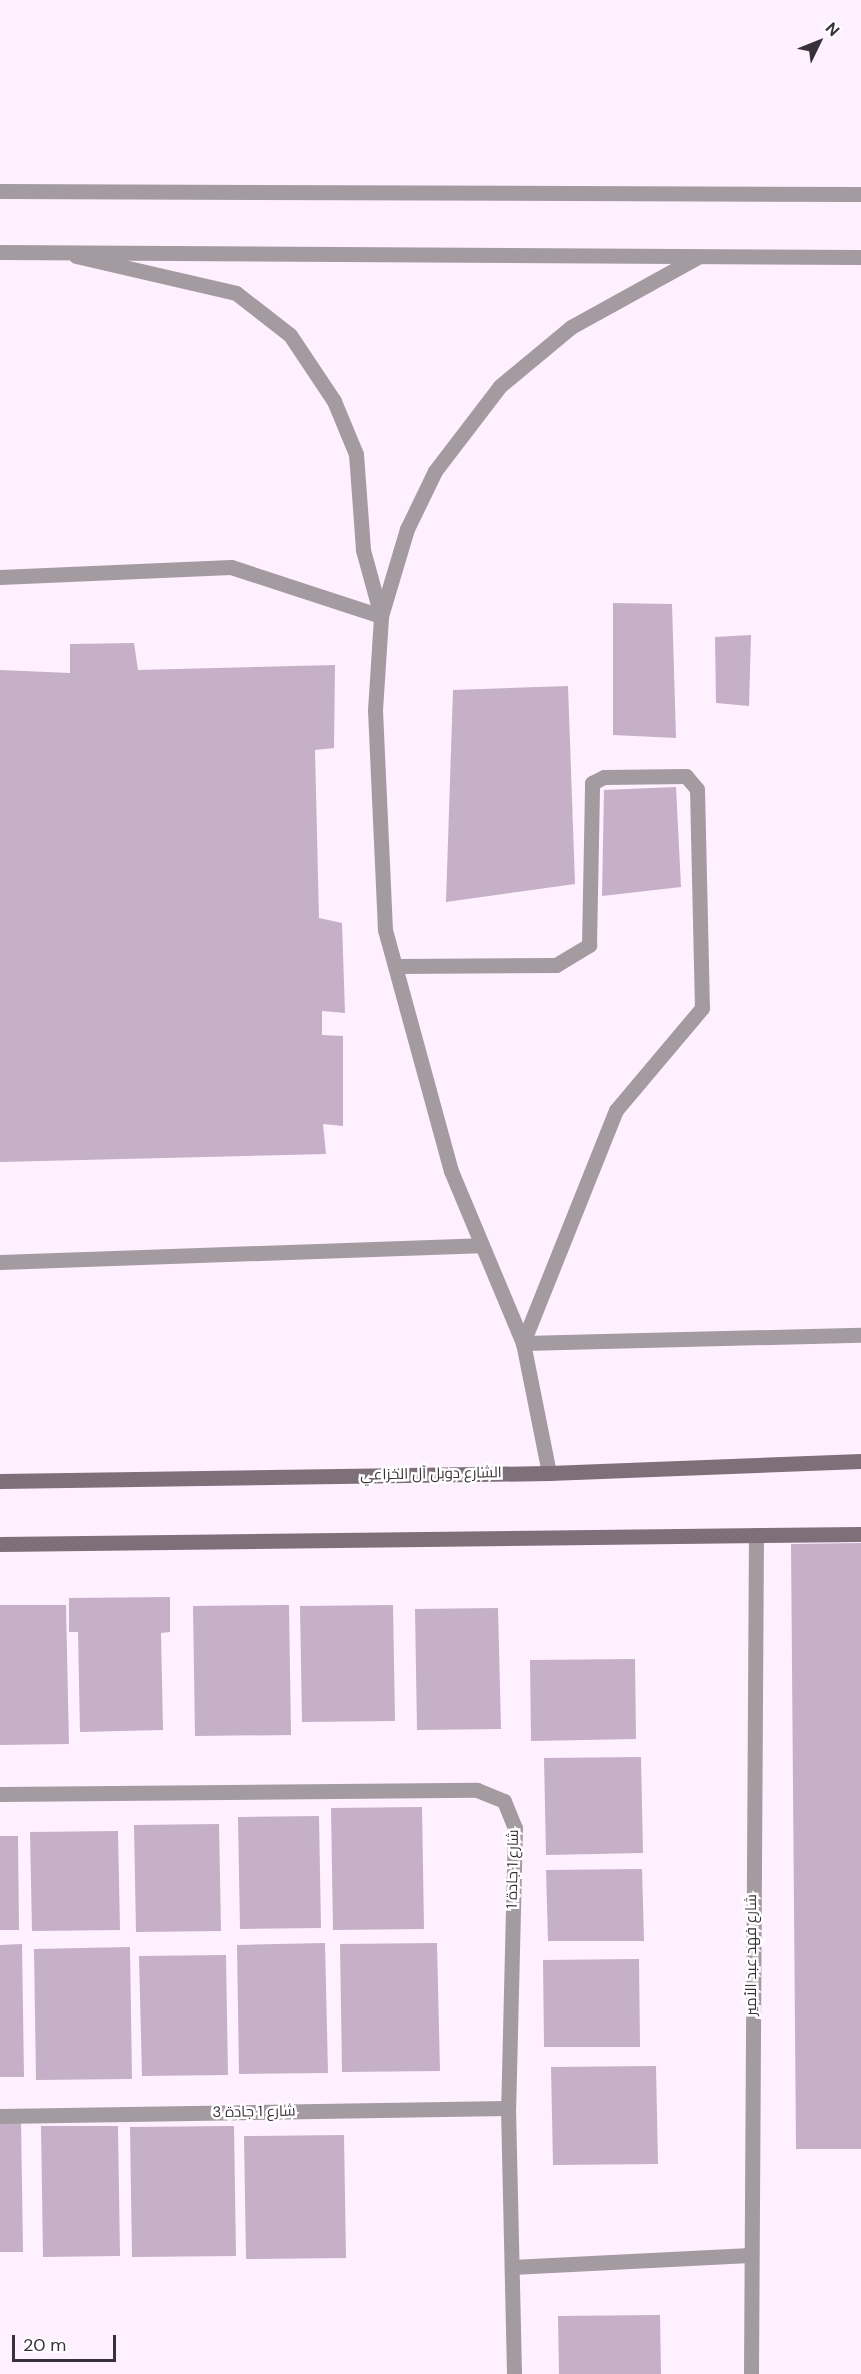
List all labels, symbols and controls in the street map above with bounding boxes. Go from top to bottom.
north arrow [789,12,849,72]
text: N [821,18,844,41]
street label: الشارع دوبل آل الخزاعي [360,1464,502,1484]
street label: شارع 1 جادة 1 [503,1829,523,1909]
street label: شارع فهد عبد الأمير [743,1894,761,2016]
street label: شارع 1 جادة 3 [212,2102,296,2122]
scale bar [15,2323,118,2361]
text: 20 m [23,2333,66,2357]

